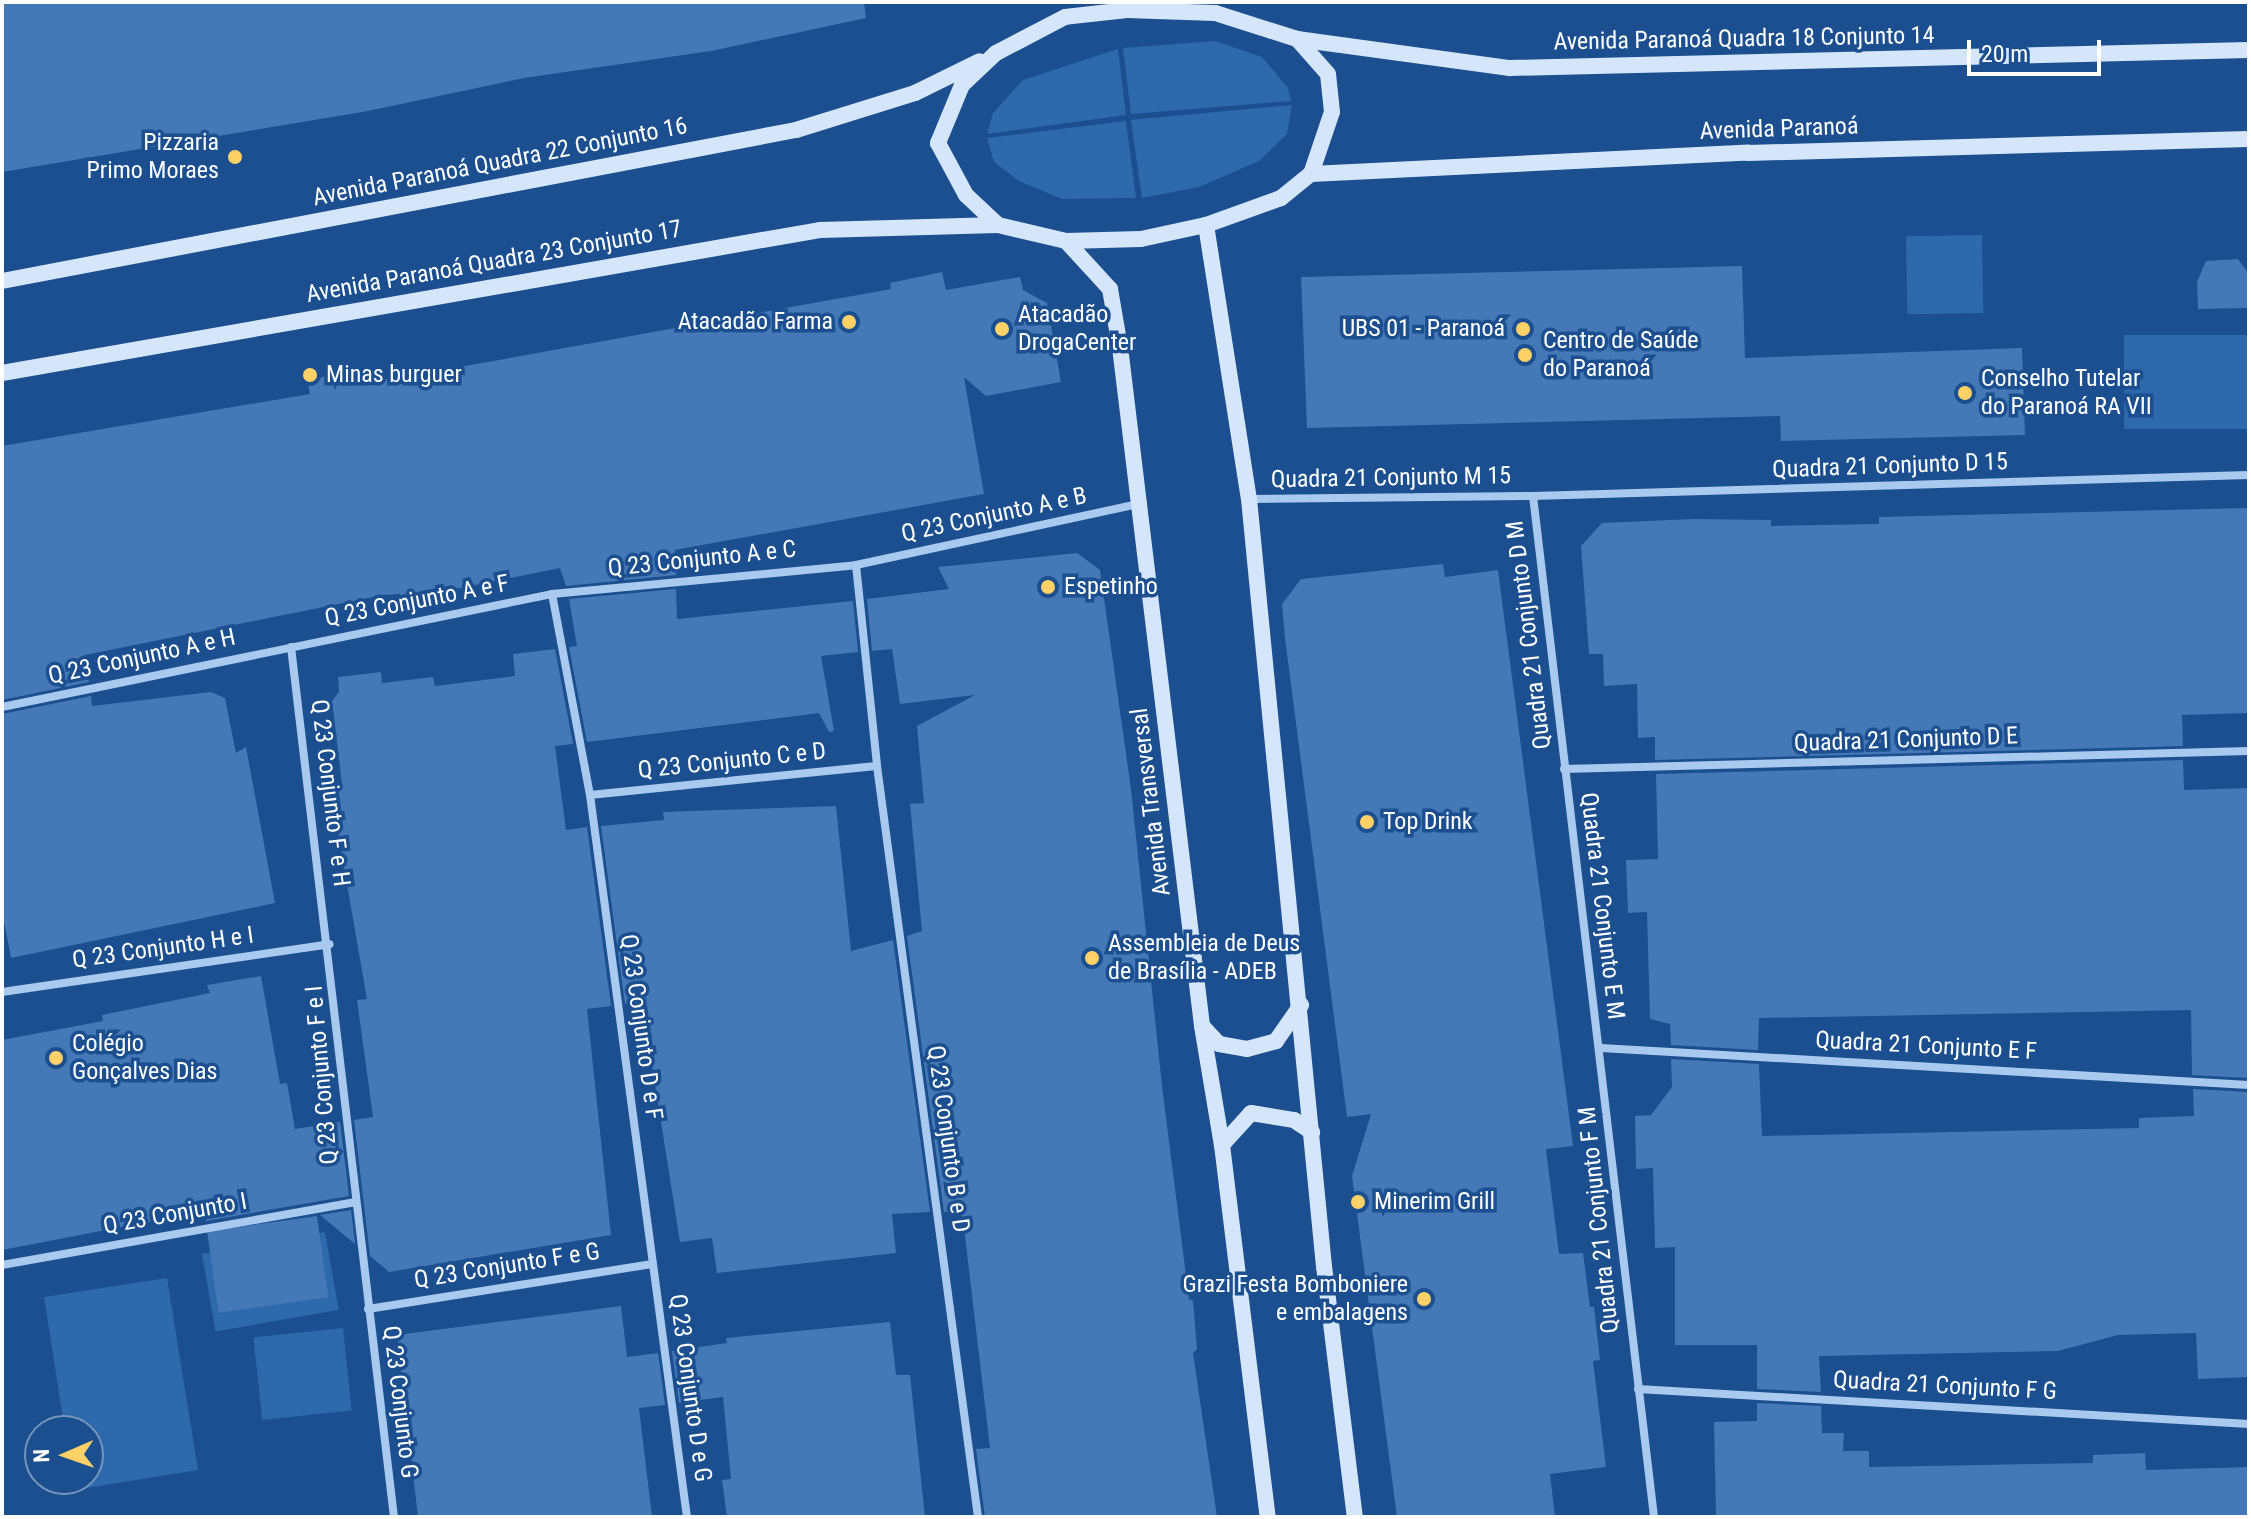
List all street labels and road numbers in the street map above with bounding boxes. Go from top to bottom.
street label: Avenida Paranoá Quadra 18 Conjunto 14 [1553,21,1935,57]
street label: Avenida Paranoá Quadra 22 Conjunto 16 [310,112,690,212]
street label: Avenida Paranoá [1699,112,1859,146]
street label: Avenida Paranoá Quadra 23 Conjunto 17 [304,215,684,309]
street label: Quadra 21 Conjunto D 15 [1772,447,2008,485]
street label: Quadra 21 Conjunto M 15 [1271,462,1511,494]
street label: Q 23 Conjunto A e B [899,481,1089,549]
street label: Quadra 21 Conjunto D M [1501,519,1557,751]
street label: Q 23 Conjunto A e C [606,535,798,583]
street label: Q 23 Conjunto A e F [322,569,512,633]
street label: Q 23 Conjunto A e H [46,623,238,691]
street label: Q 23 Conjunto F e H [304,698,356,888]
street label: Avenida Transversal [1125,706,1177,898]
street label: Quadra 21 Conjunto D E [1794,722,2018,758]
street label: Q 23 Conjunto C e D [637,737,827,785]
street label: Quadra 21 Conjunto E M [1574,791,1630,1021]
street label: Q 23 Conjunto H e I [71,921,255,975]
street label: Q 23 Conjunto D e F [614,932,668,1122]
street label: Q 23 Conjunto F e I [300,984,344,1166]
street label: Quadra 21 Conjunto E F [1815,1026,2037,1066]
street label: Q 23 Conjunto B e D [921,1044,975,1234]
street label: Quadra 21 Conjunto F M [1573,1105,1625,1335]
street label: Q 23 Conjunto I [101,1187,249,1241]
street label: Q 23 Conjunto F e G [412,1237,602,1295]
street label: Q 23 Conjunto D e G [663,1292,717,1484]
street label: Q 23 Conjunto G [376,1324,424,1480]
street label: Quadra 21 Conjunto F G [1832,1366,2058,1406]

